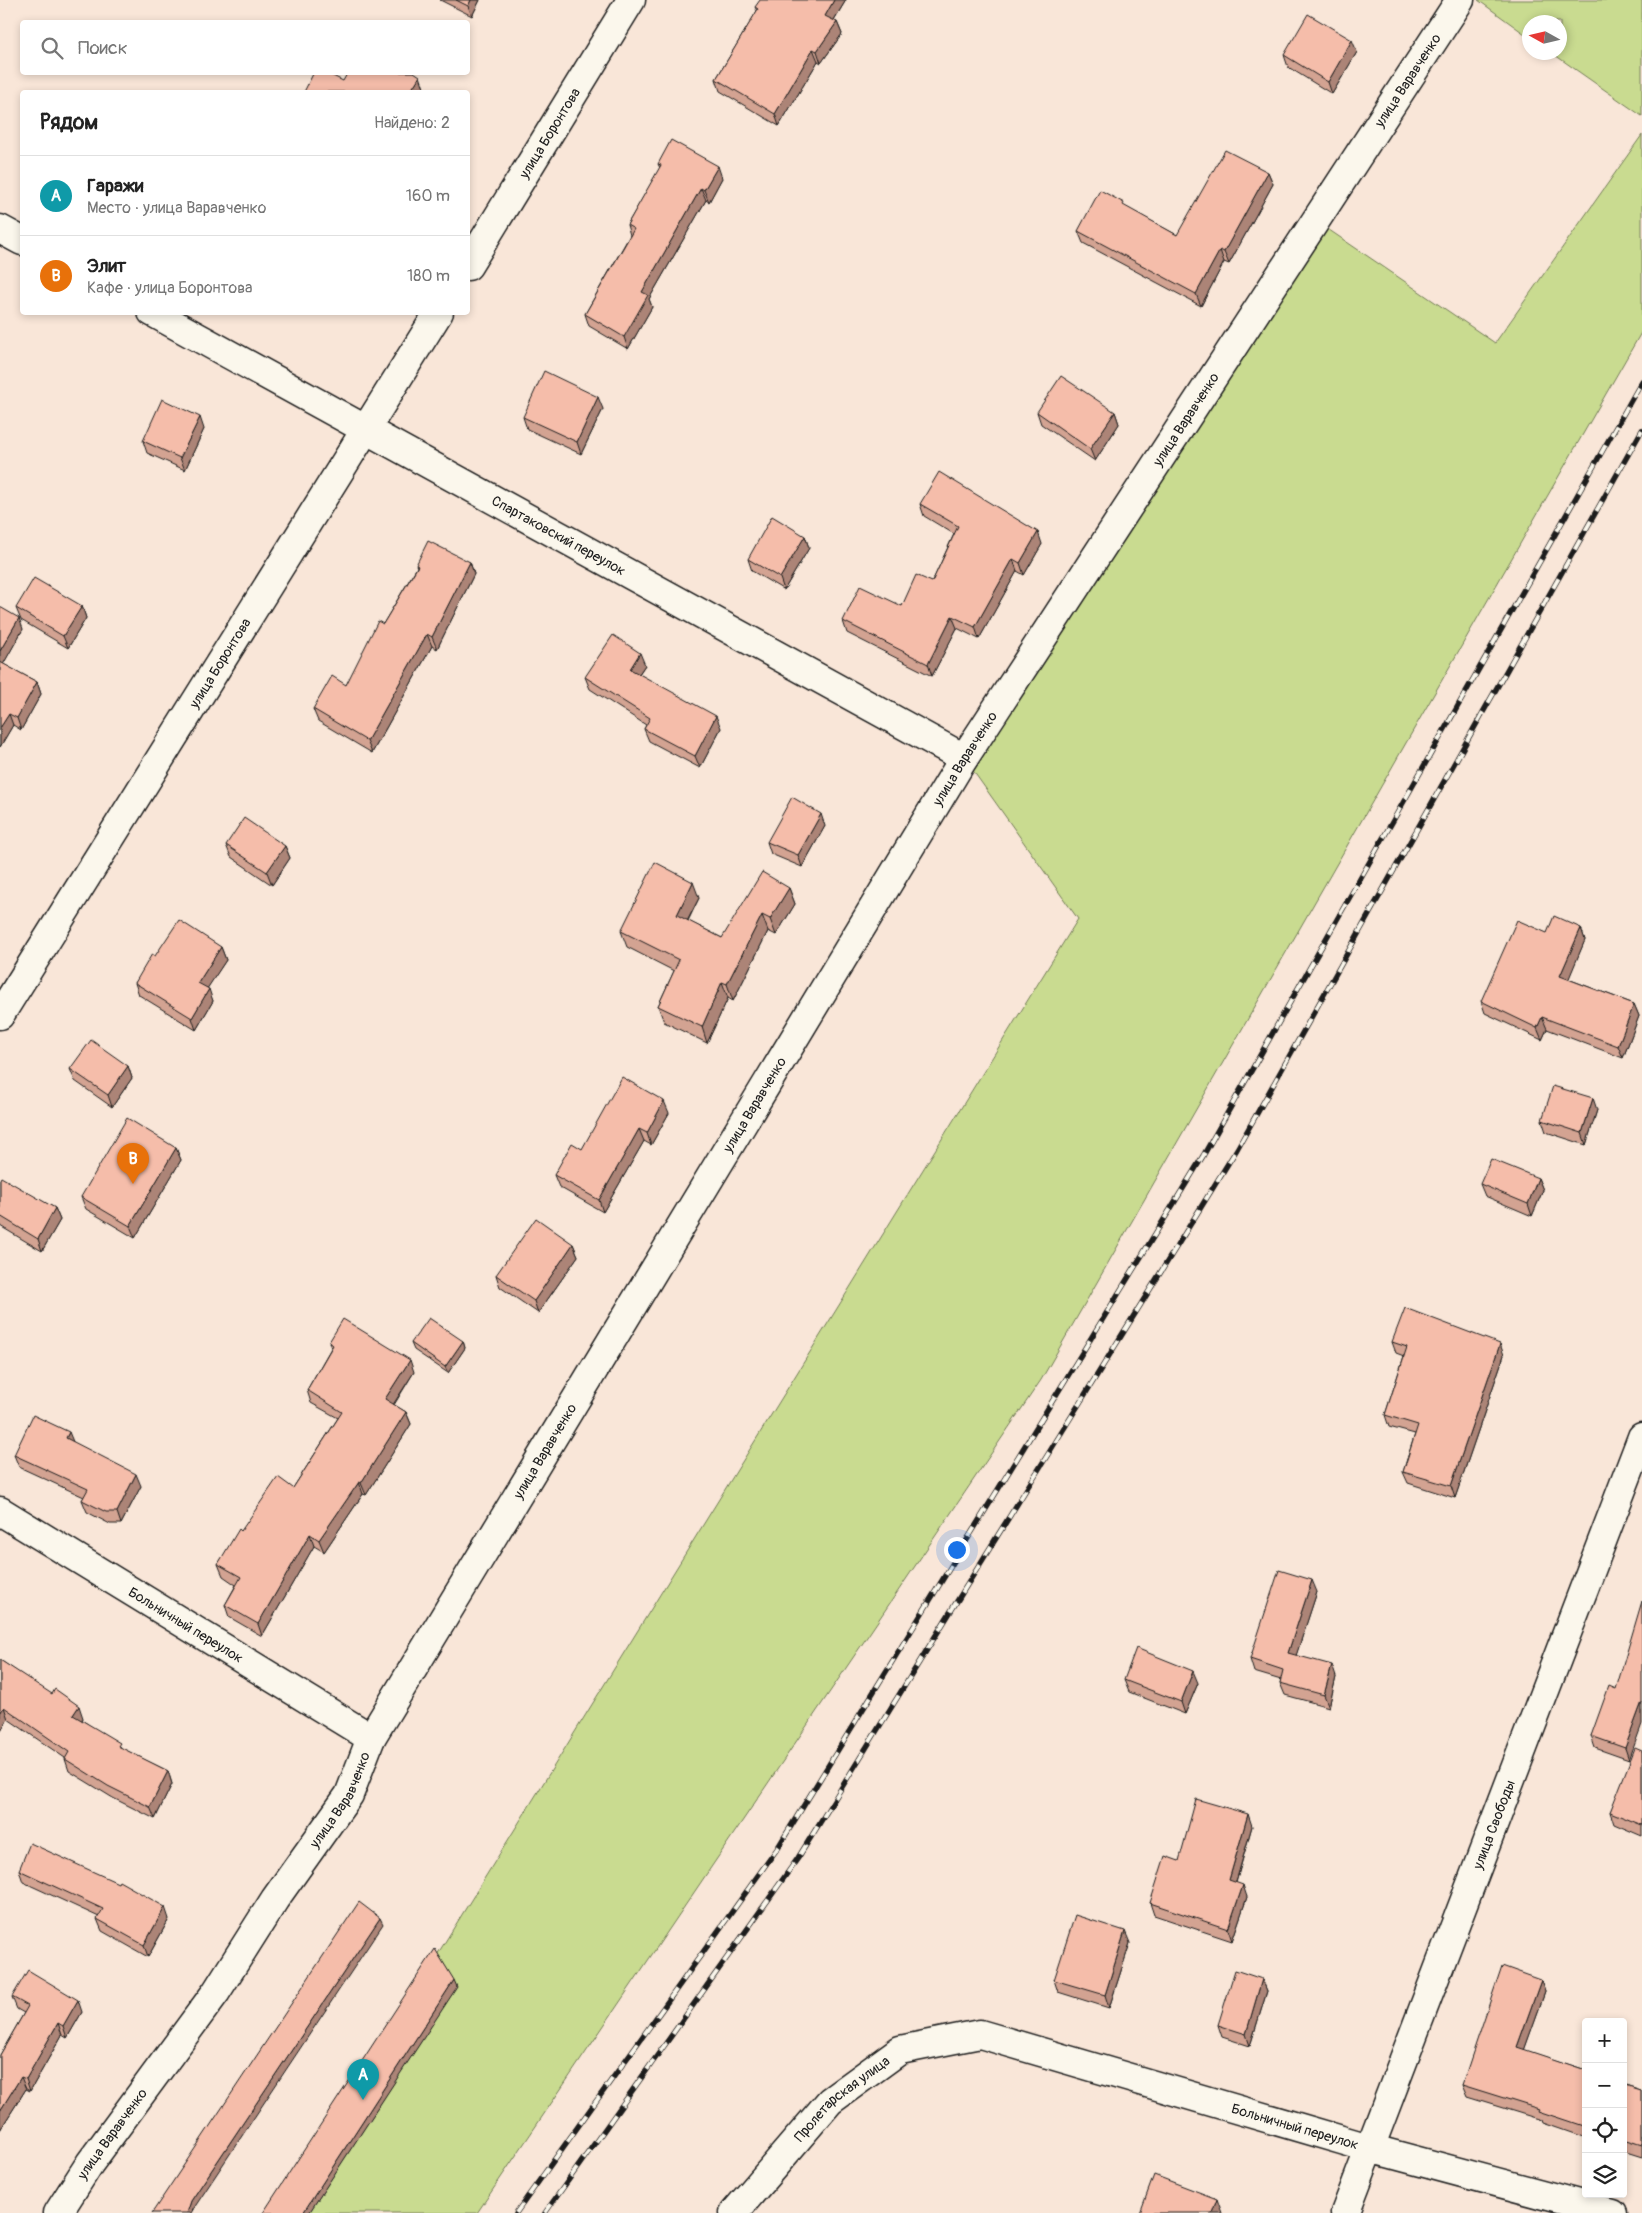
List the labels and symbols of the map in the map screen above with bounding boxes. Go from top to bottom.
north arrow [1522,15,1567,60]
street label: улица Варавченко [1371,30,1445,131]
street label: улица Боронтова [515,85,584,182]
street label: улица Варавченко [1149,369,1223,470]
street label: Спартаковский переулок [489,492,628,579]
street label: улица Боронтова [185,615,255,712]
street label: улица Варавченко [929,708,1001,810]
street label: улица Варавченко [719,1054,790,1156]
pin: B [117,1143,149,1184]
street label: улица Варавченко [509,1400,581,1503]
your location [944,1537,970,1563]
street label: Больничный переулок [125,1584,246,1667]
street label: улица Варавченко [306,1749,374,1852]
street label: улица Свободы [1469,1778,1519,1873]
street label: Пролетарская улица [791,2052,893,2145]
pin: A [347,2059,379,2100]
street label: улица Варавченко [73,2085,151,2183]
street label: Больничный переулок [1229,2100,1360,2153]

